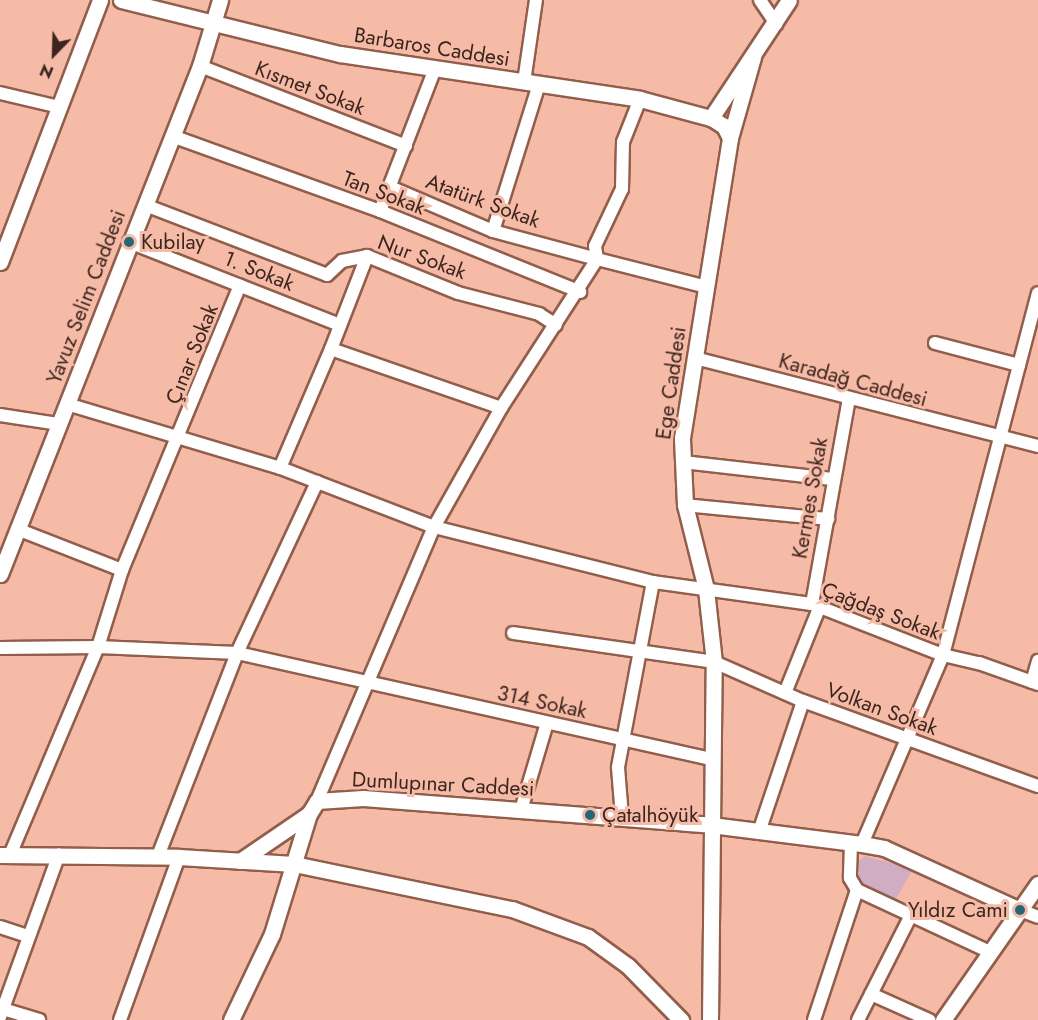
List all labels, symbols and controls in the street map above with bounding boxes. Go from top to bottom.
street label: Barbaros Caddesi [352,22,512,72]
north arrow [24,24,84,84]
street label: Kısmet Sokak [251,55,369,121]
text: N [36,58,57,84]
street label: Tan Sokak [339,166,429,220]
street label: Atatürk Sokak [423,169,543,233]
street label: Yavuz Selim Caddesi [41,206,131,388]
place label: Kubilay [141,229,205,255]
street label: Nur Sokak [374,229,470,285]
marker: Kubilay [122,235,136,249]
street label: 1. Sokak [220,246,298,296]
street label: Çınar Sokak [160,300,224,408]
street label: Ege Caddesi [651,325,691,441]
street label: Karadağ Caddesi [776,348,930,412]
street label: Kermes Sokak [787,435,833,561]
street label: Çağdaş Sokak [818,577,944,645]
street label: Volkan Sokak [823,677,941,741]
street label: 314 Sokak [495,680,589,724]
street label: Dumlupınar Caddesi [351,767,535,801]
place label: Çatalhöyük [602,802,698,828]
marker: Çatalhöyük [583,808,597,822]
place label: Yıldız Cami [908,897,1008,923]
marker: Yıldız Cami [1013,903,1027,917]

